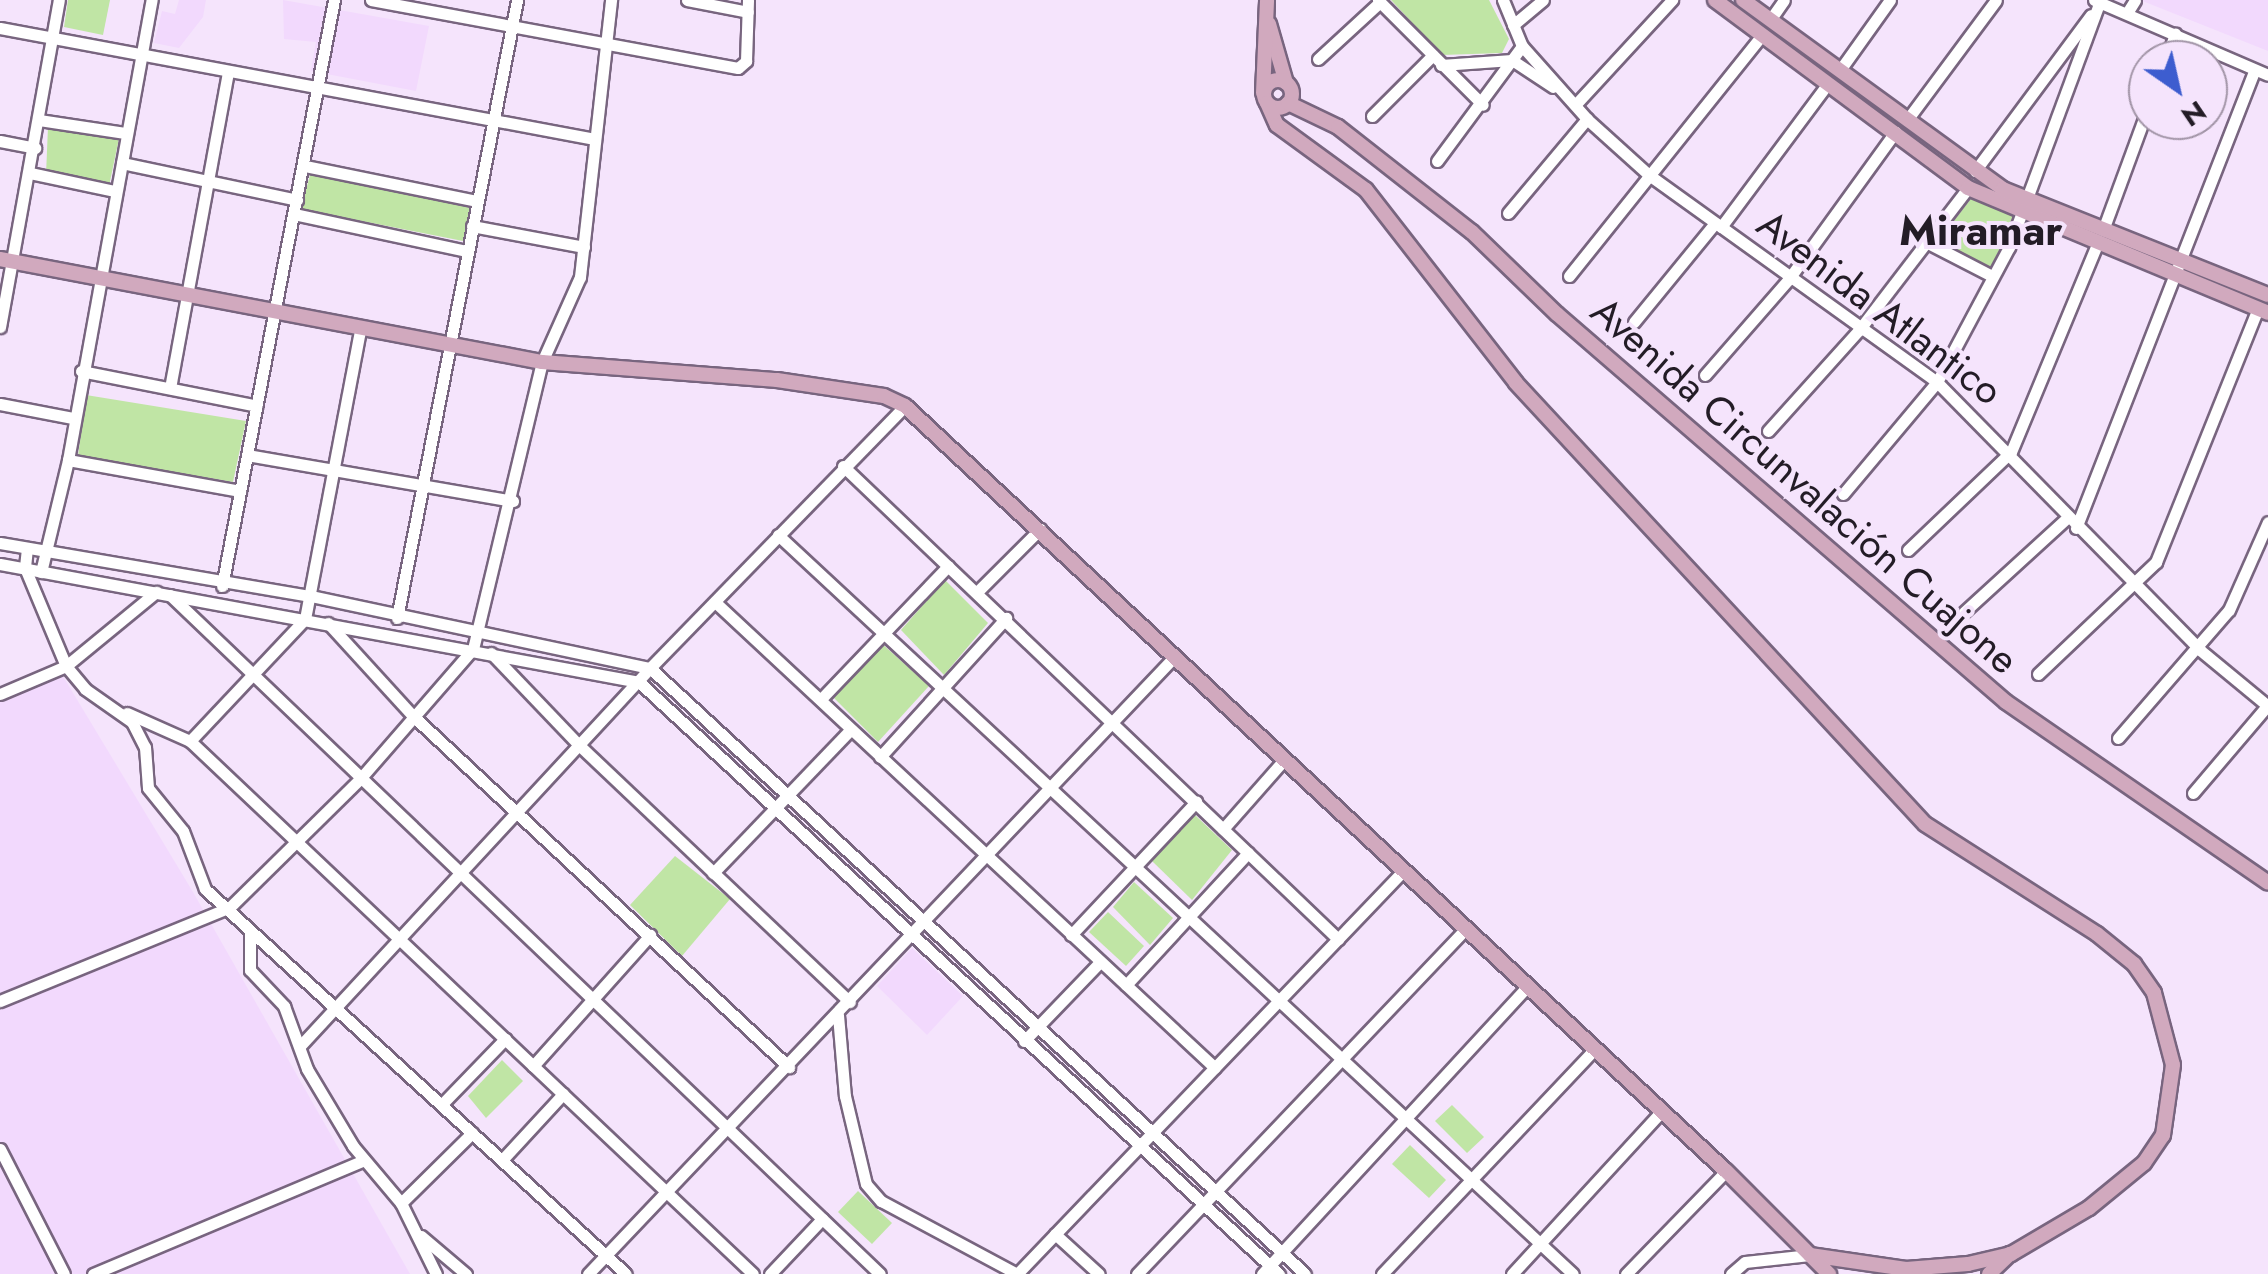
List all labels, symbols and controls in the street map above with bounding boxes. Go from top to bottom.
north arrow [2128,40,2228,140]
text: N [2173,90,2215,137]
street label: Avenida Atlantico [1748,199,2012,415]
district label: Miramar [1899,206,2063,256]
street label: Avenida Circunvalación Cuajone [1582,286,2028,684]

